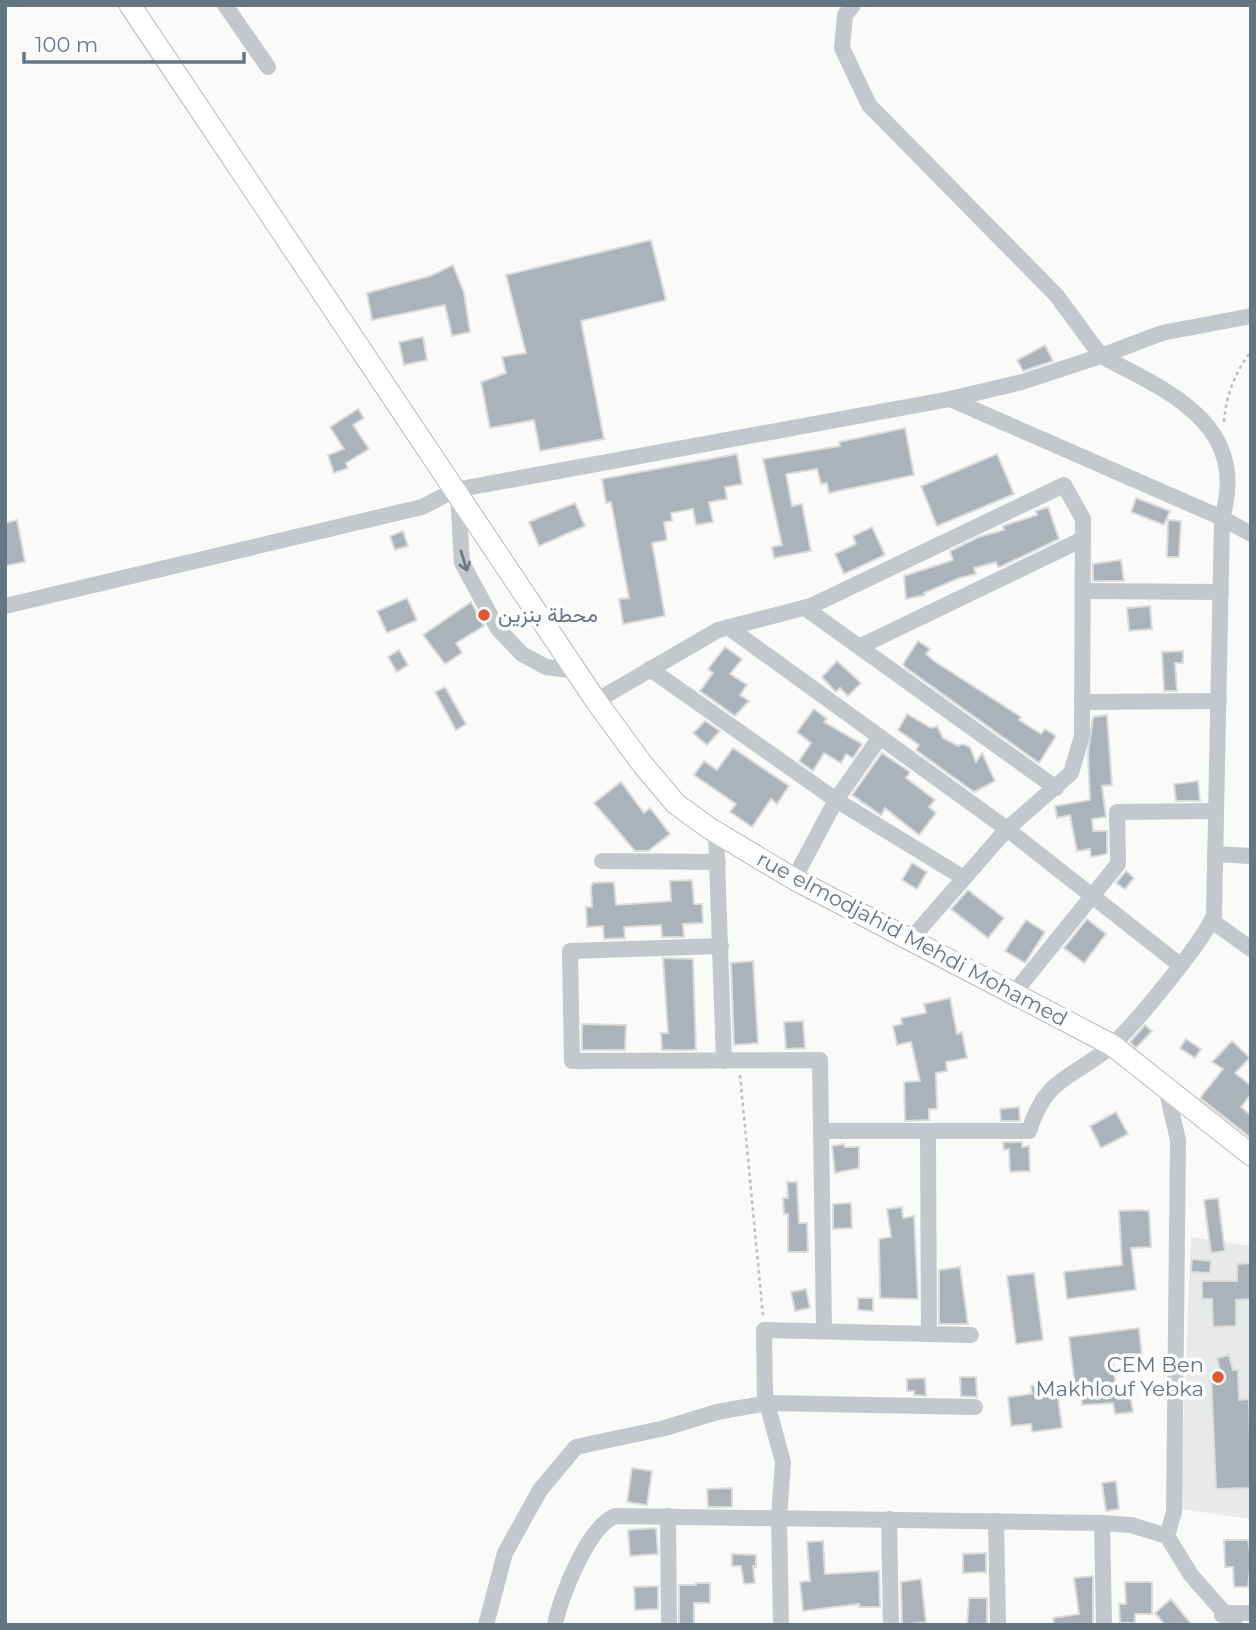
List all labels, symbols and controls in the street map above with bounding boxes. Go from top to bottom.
scale bar [24,21,245,65]
text: 100 m [35,32,98,57]
one-way arrow [458,550,471,572]
place label: محطة بنزين [498,602,598,628]
marker: محطة بنزين [476,607,492,623]
street label: rue elmodjahid Mehdi Mohamed [753,846,1072,1031]
place label: CEM Ben Makhlouf Yebka [1036,1352,1204,1401]
marker: CEM Ben Makhlouf Yebka [1210,1369,1226,1385]

